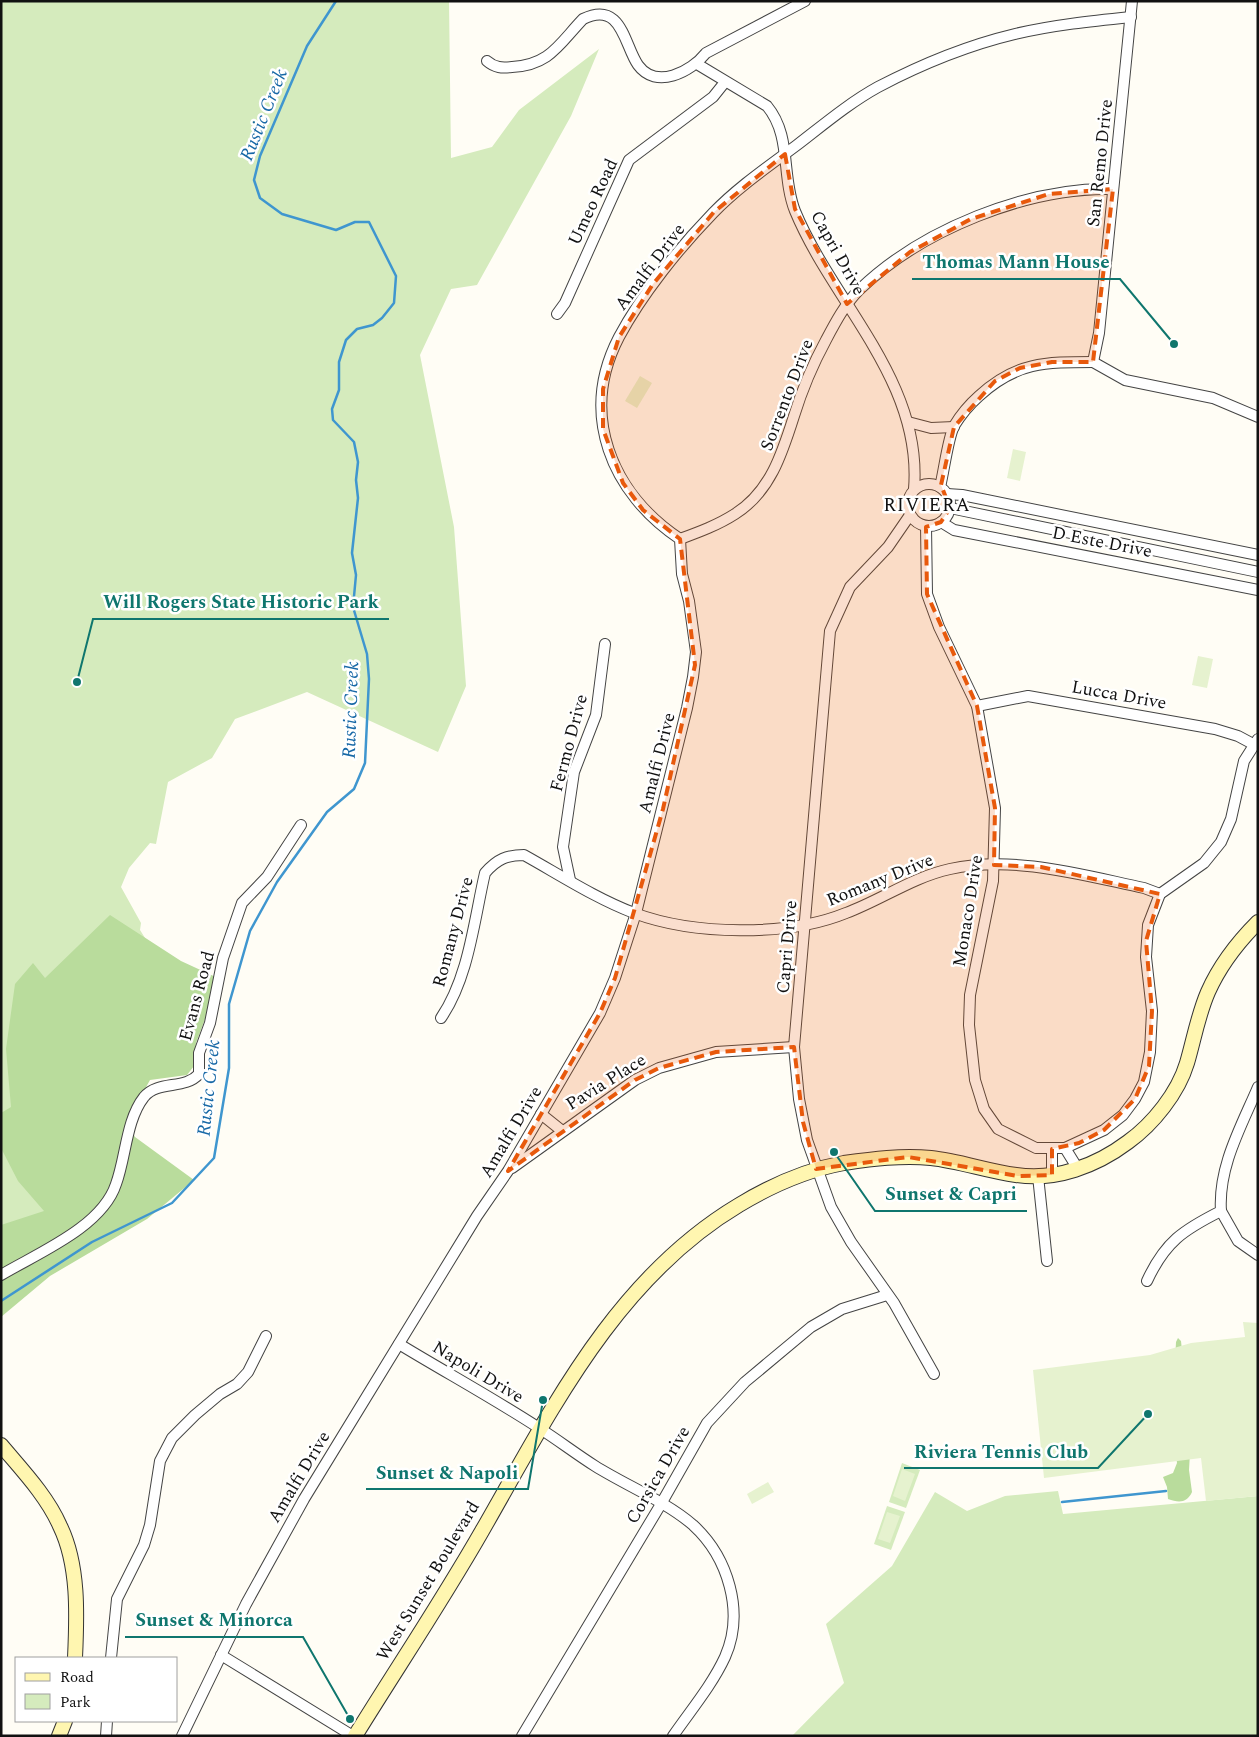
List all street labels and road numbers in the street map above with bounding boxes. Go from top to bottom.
street label: San Remo Drive [1080,98,1120,228]
street label: Umeo Road [561,154,625,250]
street label: Capri Drive [804,206,872,300]
street label: Amalfi Drive [608,218,692,316]
street label: Sorrento Drive [753,335,821,455]
street label: D Este Drive [1050,519,1154,565]
street label: Lucca Drive [1069,673,1169,717]
street label: Fermo Drive [543,691,595,795]
street label: Amalfi Drive [631,710,683,816]
street label: Romany Drive [822,846,938,914]
street label: Monaco Drive [946,853,990,969]
street label: Romany Drive [425,874,481,990]
street label: Capri Drive [769,899,805,995]
street label: Evans Road [172,948,222,1044]
street label: Pavia Place [561,1047,651,1117]
street label: Amalfi Drive [473,1081,549,1183]
street label: Napoli Drive [427,1334,529,1410]
street label: Corsica Drive [619,1421,697,1529]
street label: Amalfi Drive [261,1426,337,1528]
street label: West Sunset Boulevard [369,1496,487,1666]

